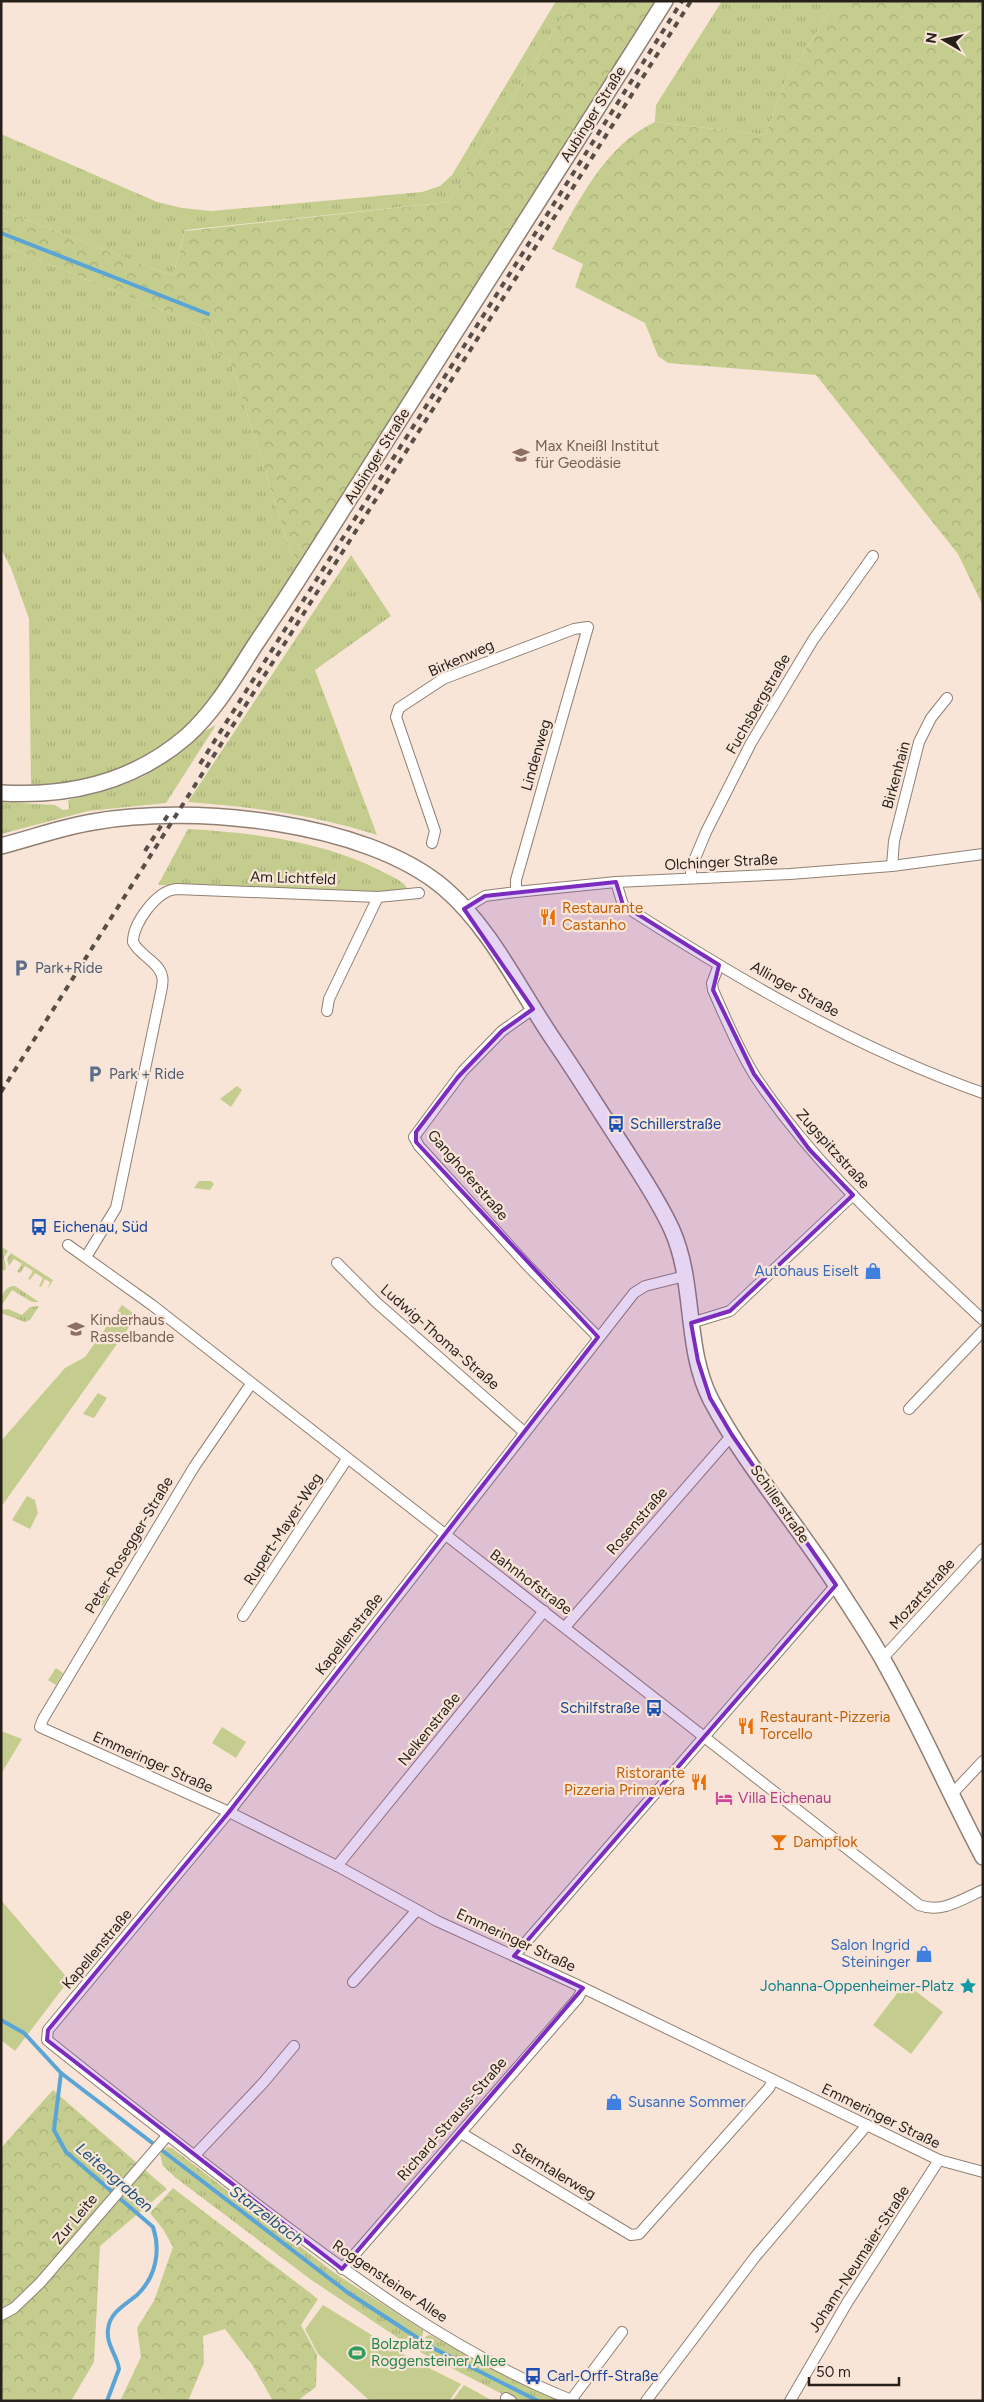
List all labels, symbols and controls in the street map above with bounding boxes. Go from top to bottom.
north arrow [919,15,969,65]
text: N [922,31,941,45]
street label: Aubinger Straße [556,63,630,165]
street label: Aubinger Straße [340,405,414,507]
place label: Max Kneißl Institut für Geodäsie [535,437,659,472]
school or university icon: Max Kneißl Institut für Geodäsie [511,445,531,465]
street label: Birkenweg [425,636,497,680]
street label: Fuchsbergstraße [722,651,794,757]
street label: Lindenweg [517,717,555,793]
street label: Birkenhain [878,739,914,811]
street label: Olchinger Straße [664,850,778,874]
street label: Am Lichtfeld [250,868,336,888]
place label: Restaurante Castanho [562,899,643,934]
restaurant icon: Restaurante Castanho [538,907,558,927]
street label: Allinger Straße [748,957,842,1021]
parking icon: Park+Ride [11,958,31,978]
place label: Park+Ride [35,959,103,977]
parking icon: Park + Ride [85,1064,105,1084]
place label: Park + Ride [109,1065,184,1083]
street label: Zugspitzstraße [792,1105,874,1193]
bus stop icon: Schillerstraße [606,1114,626,1134]
place label: Schillerstraße [630,1115,721,1133]
street label: Ganghoferstraße [424,1126,512,1224]
bus stop icon: Eichenau, Süd [29,1217,49,1237]
place label: Eichenau, Süd [53,1218,148,1236]
shop icon: Autohaus Eiselt [863,1261,883,1281]
place label: Autohaus Eiselt [755,1262,859,1280]
street label: Ludwig-Thoma-Straße [377,1281,503,1393]
place label: Kinderhaus Rasselbande [90,1311,174,1346]
school or university icon: Kinderhaus Rasselbande [66,1319,86,1339]
street label: Schillerstraße [747,1462,813,1546]
street label: Rupert-Mayer-Weg [240,1470,326,1588]
street label: Peter-Rosegger-Straße [81,1473,177,1617]
street label: Rosenstraße [603,1484,671,1558]
street label: Bahnhofstraße [486,1545,576,1619]
street label: Mozartstraße [885,1555,959,1633]
street label: Kapellenstraße [311,1589,387,1679]
street label: Nelkenstraße [394,1689,464,1769]
bus stop icon: Schilfstraße [644,1698,664,1718]
place label: Schilfstraße [560,1699,640,1717]
place label: Restaurant-Pizzeria Torcello [760,1708,891,1743]
restaurant icon: Restaurant-Pizzeria Torcello [736,1716,756,1736]
street label: Emmeringer Straße [90,1727,216,1797]
place label: Ristorante Pizzeria Primavera [564,1764,685,1799]
restaurant icon: Ristorante Pizzeria Primavera [689,1772,709,1792]
hotel icon: Villa Eichenau [714,1788,734,1808]
place label: Villa Eichenau [738,1789,831,1807]
bar icon: Dampflok [769,1832,789,1852]
place label: Dampflok [793,1833,858,1851]
street label: Emmeringer Straße [453,1904,579,1976]
street label: Kapellenstraße [58,1905,136,1993]
place label: Salon Ingrid Steininger [830,1936,910,1971]
shop icon: Salon Ingrid Steininger [914,1944,934,1964]
place icon: Johanna-Oppenheimer-Platz [958,1976,978,1996]
place label: Johanna-Oppenheimer-Platz [760,1977,954,1995]
street label: Richard-Strauss-Straße [394,2054,510,2184]
street label: Emmeringer Straße [819,2080,943,2152]
shop icon: Susanne Sommer [604,2092,624,2112]
place label: Susanne Sommer [628,2093,746,2111]
water label: Leitengraben [72,2139,157,2216]
street label: Sterntalerweg [509,2139,599,2203]
water label: Starzelbach [226,2182,307,2249]
street label: Johann-Neumaier-Straße [805,2182,913,2336]
street label: Zur Leite [49,2190,101,2248]
street label: Roggensteiner Allee [329,2236,451,2326]
place label: Bolzplatz Roggensteiner Allee [371,2335,506,2370]
sports icon: Bolzplatz Roggensteiner Allee [347,2343,367,2363]
scale bar [809,2354,899,2386]
text: 50 m [816,2363,851,2381]
bus stop icon: Carl-Orff-Straße [523,2366,543,2386]
place label: Carl-Orff-Straße [547,2367,658,2385]

